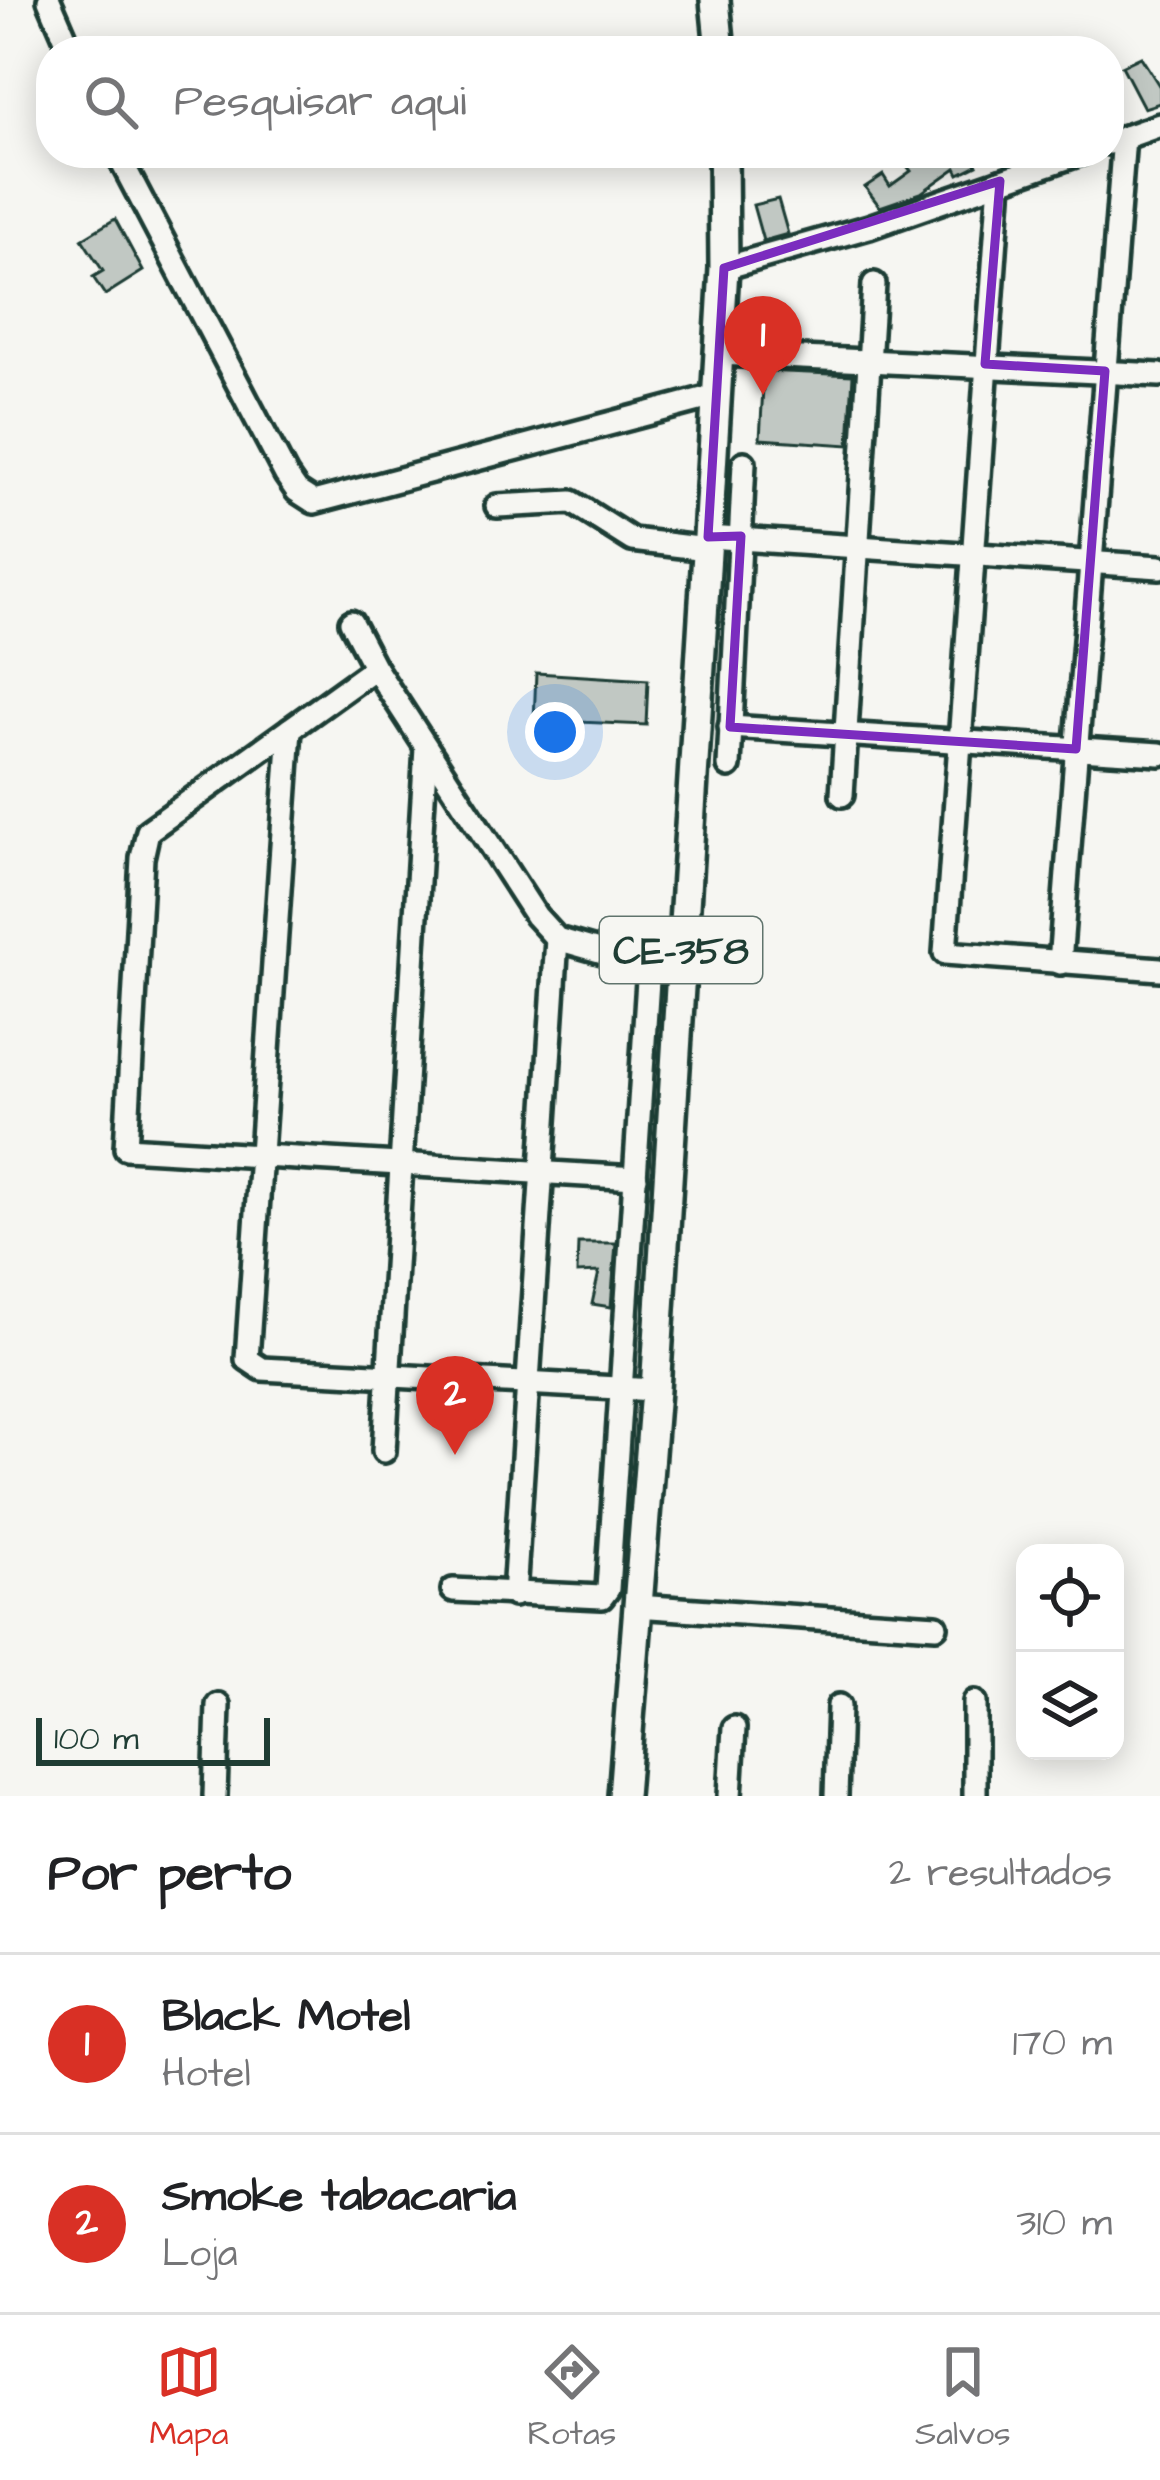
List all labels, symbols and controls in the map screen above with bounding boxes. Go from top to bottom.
search box [36,36,1124,168]
icon: search [78,69,144,135]
text: Pesquisar aqui [174,71,466,133]
pin: 1 [724,296,802,395]
your location [525,702,585,762]
road number: CE-358 [600,917,762,983]
pin: 2 [416,1356,494,1455]
map controls [1016,1544,1124,1760]
button: locate [1016,1544,1124,1652]
button: layers [1016,1652,1124,1760]
scale bar [36,1712,270,1765]
text: 100 m [54,1716,139,1762]
text: Por perto [48,1839,291,1910]
text: 2 resultados [889,1847,1112,1901]
text: Black Motel [162,1986,410,2048]
text: 1 [85,2017,90,2071]
text: 170 m [1012,2017,1112,2071]
text: Hotel [162,2048,251,2102]
text: Smoke tabacaria [162,2166,516,2228]
text: 2 [76,2197,98,2251]
text: 310 m [1017,2197,1112,2251]
text: Loja [162,2228,238,2282]
tab: Mapa [149,2339,229,2457]
tab: Rotas [527,2339,616,2457]
tab: Salvos [915,2339,1011,2457]

